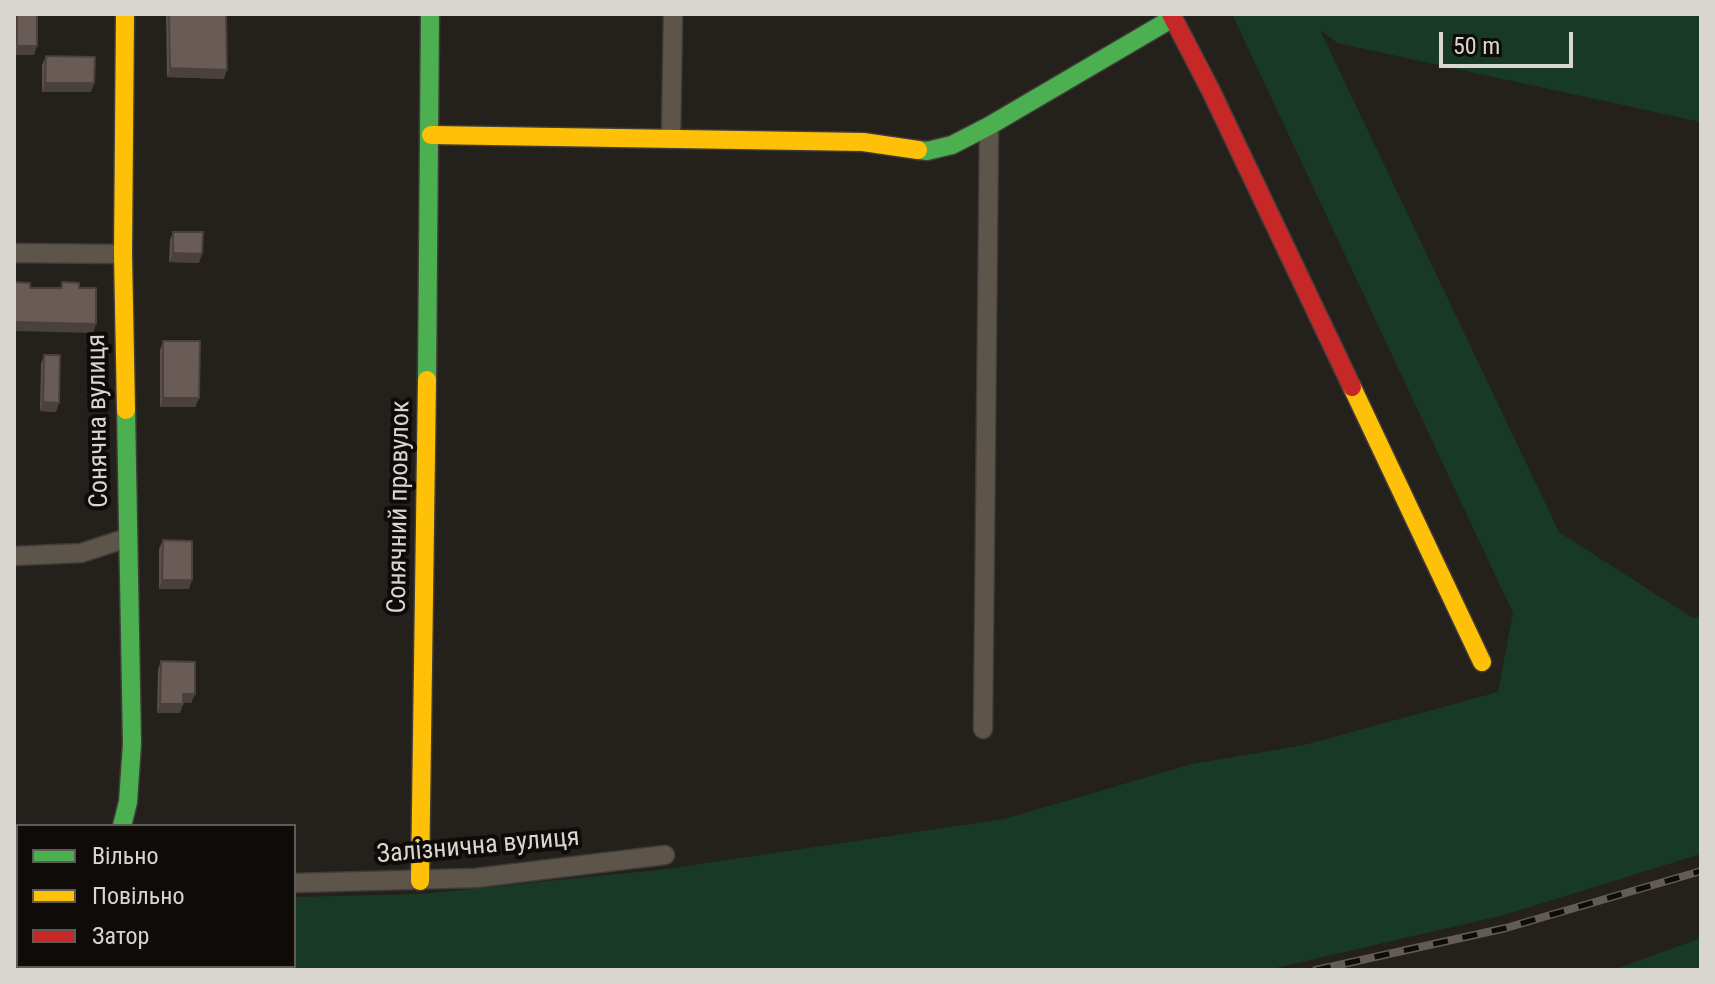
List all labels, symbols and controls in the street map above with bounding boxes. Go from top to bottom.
scale bar [1443,16,1577,66]
text: 50 m [1453,32,1500,60]
street label: Сонячна вулиця [82,334,116,508]
street label: Сонячний провулок [383,400,417,614]
street label: Залізнична вулиця [375,823,581,871]
legend [16,824,296,968]
text: Вільно [92,842,159,870]
text: Повільно [92,882,185,910]
text: Затор [92,922,149,950]

